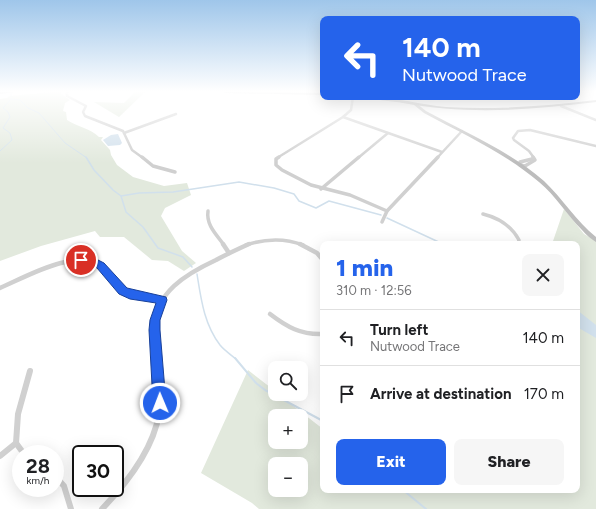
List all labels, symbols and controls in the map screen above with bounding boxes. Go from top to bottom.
text: 140 m [402,30,481,64]
icon: left [336,32,388,84]
text: Nutwood Trace [402,64,526,86]
pin [64,243,98,277]
icon: arrive [70,249,92,271]
text: 1 min [336,253,393,282]
button: close [522,254,564,296]
text: 310 m · 12:56 [336,283,412,298]
text: Turn left [370,321,428,339]
icon: left [336,327,358,349]
text: 140 m [522,329,564,347]
text: Nutwood Trace [370,339,460,354]
map controls [268,361,308,497]
button: search [268,361,308,401]
position arrow [139,382,181,424]
icon: arrive [336,383,358,405]
text: Arrive at destination [370,385,511,403]
text: 170 m [524,385,564,403]
button: + [268,409,308,449]
button: Exit [336,439,446,485]
button: Share [454,439,564,485]
speed limit sign: 30 [72,445,124,497]
text: 28 [26,454,50,478]
button: − [268,457,308,497]
text: km/h [27,474,49,487]

